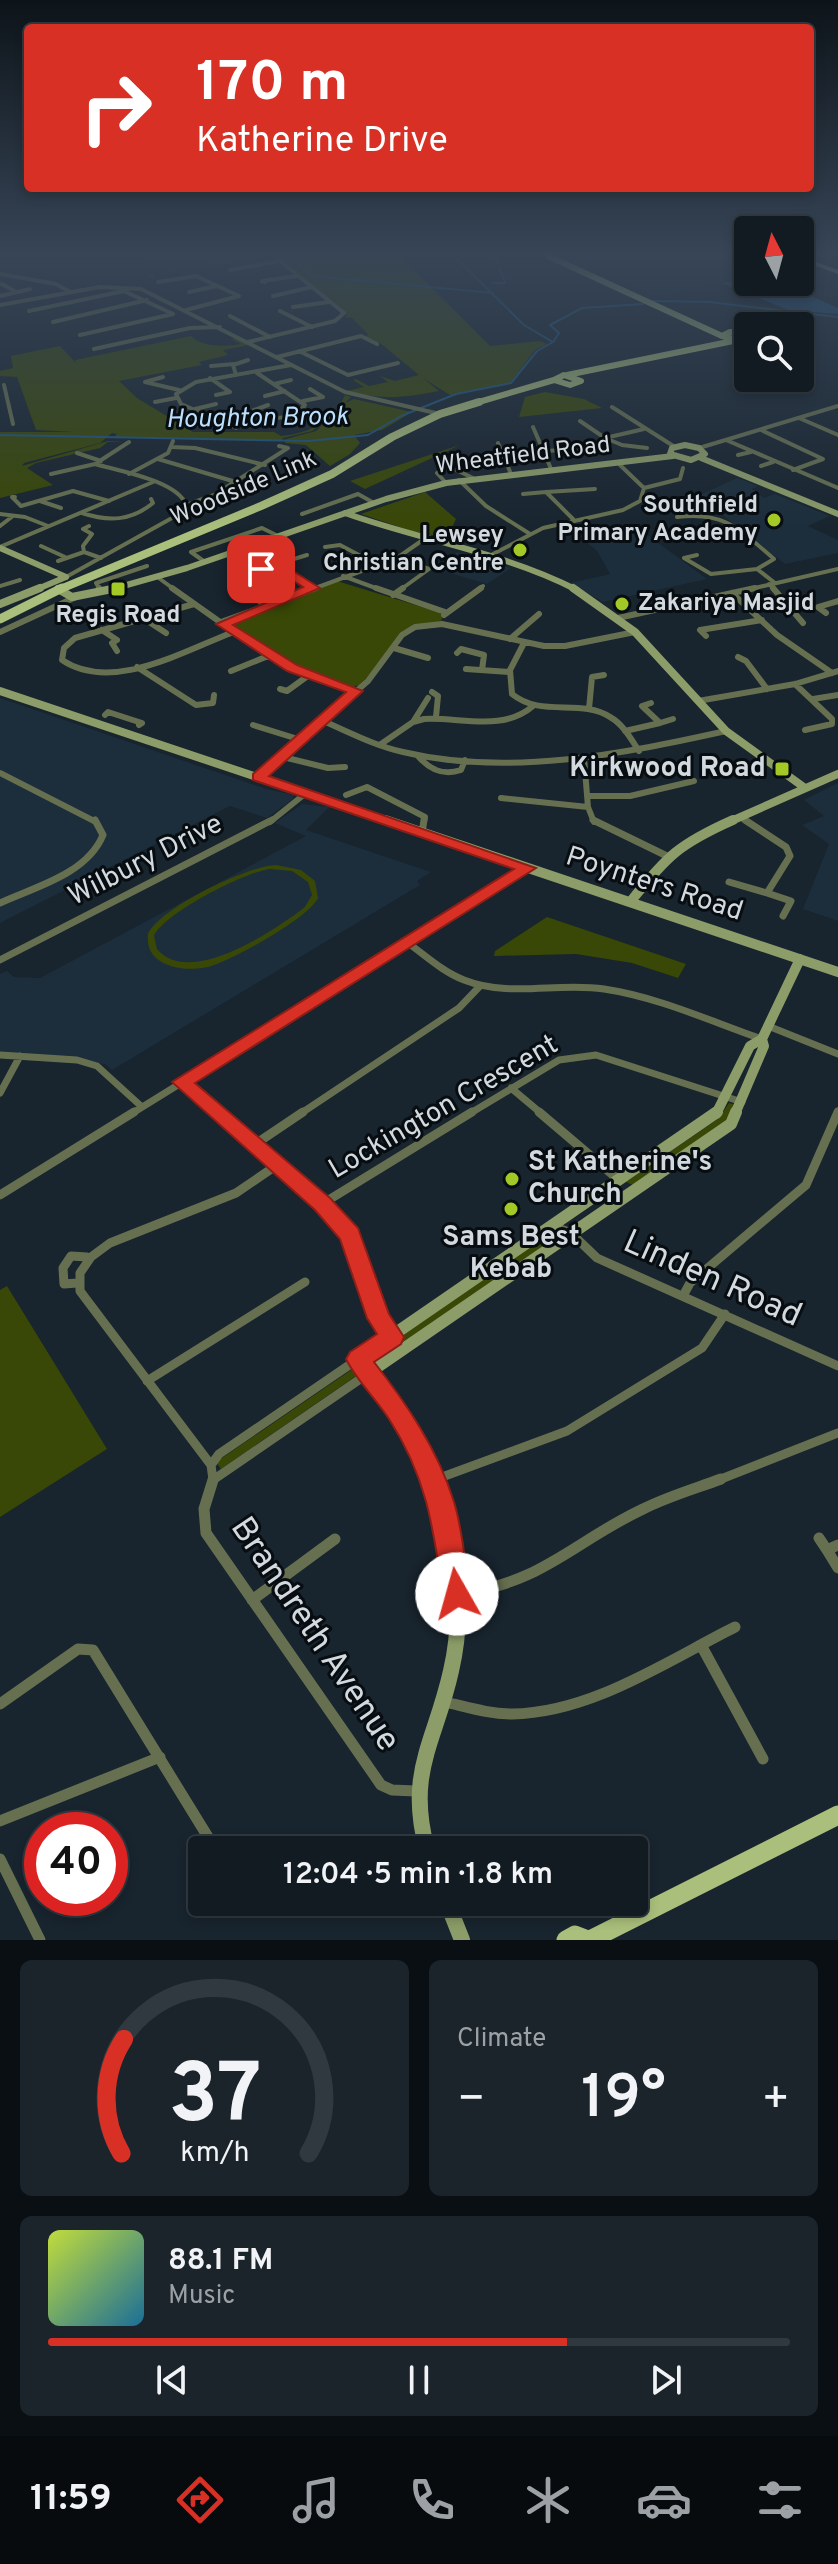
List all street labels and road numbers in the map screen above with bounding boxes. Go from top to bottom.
street label: Wheatfield Road [434,430,612,482]
street label: Woodside Link [166,445,322,533]
street label: Wilbury Drive [63,807,229,915]
street label: Poynters Road [561,839,747,931]
street label: Lockington Crescent [323,1028,565,1188]
street label: Linden Road [616,1222,808,1338]
street label: Brandreth Avenue [220,1509,408,1761]

